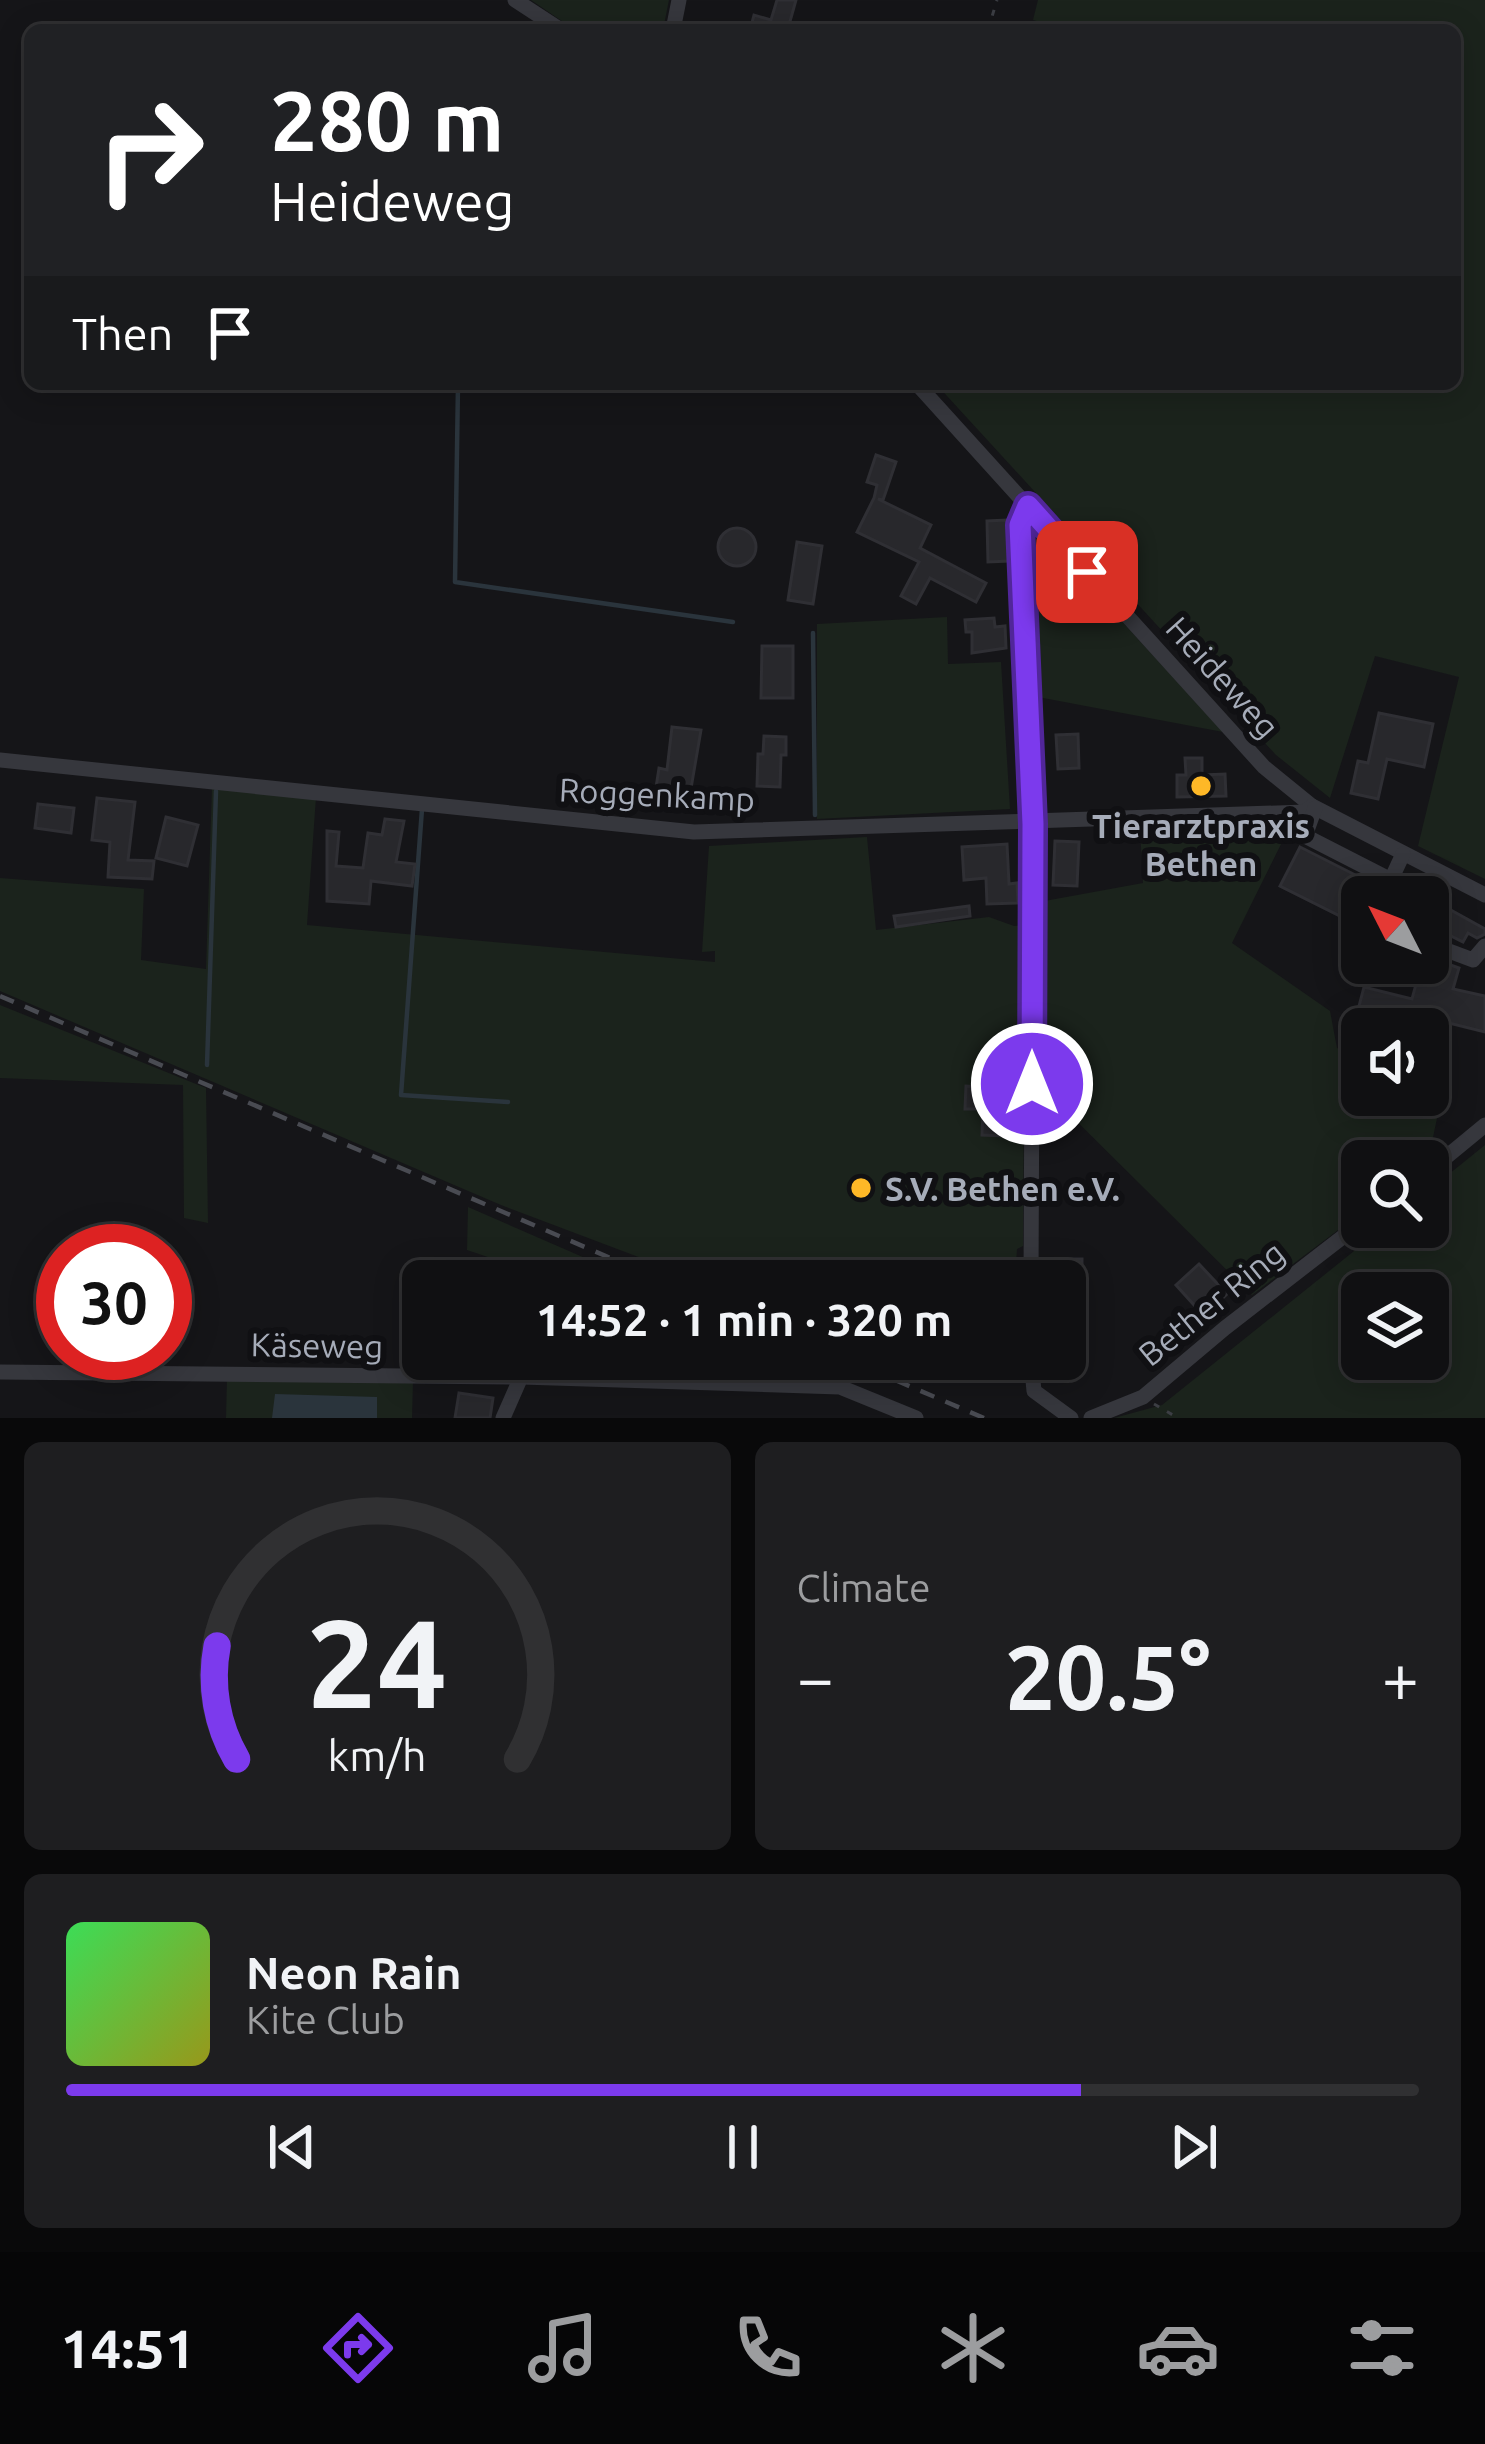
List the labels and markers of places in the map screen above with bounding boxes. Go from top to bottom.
pin [1036,521,1138,623]
marker: Tierarztpraxis Bethen [1188,773,1214,799]
place label: Tierarztpraxis Bethen [1092,807,1310,882]
place label: S.V. Bethen e.V. [885,1170,1120,1207]
marker: S.V. Bethen e.V. [848,1175,874,1201]

